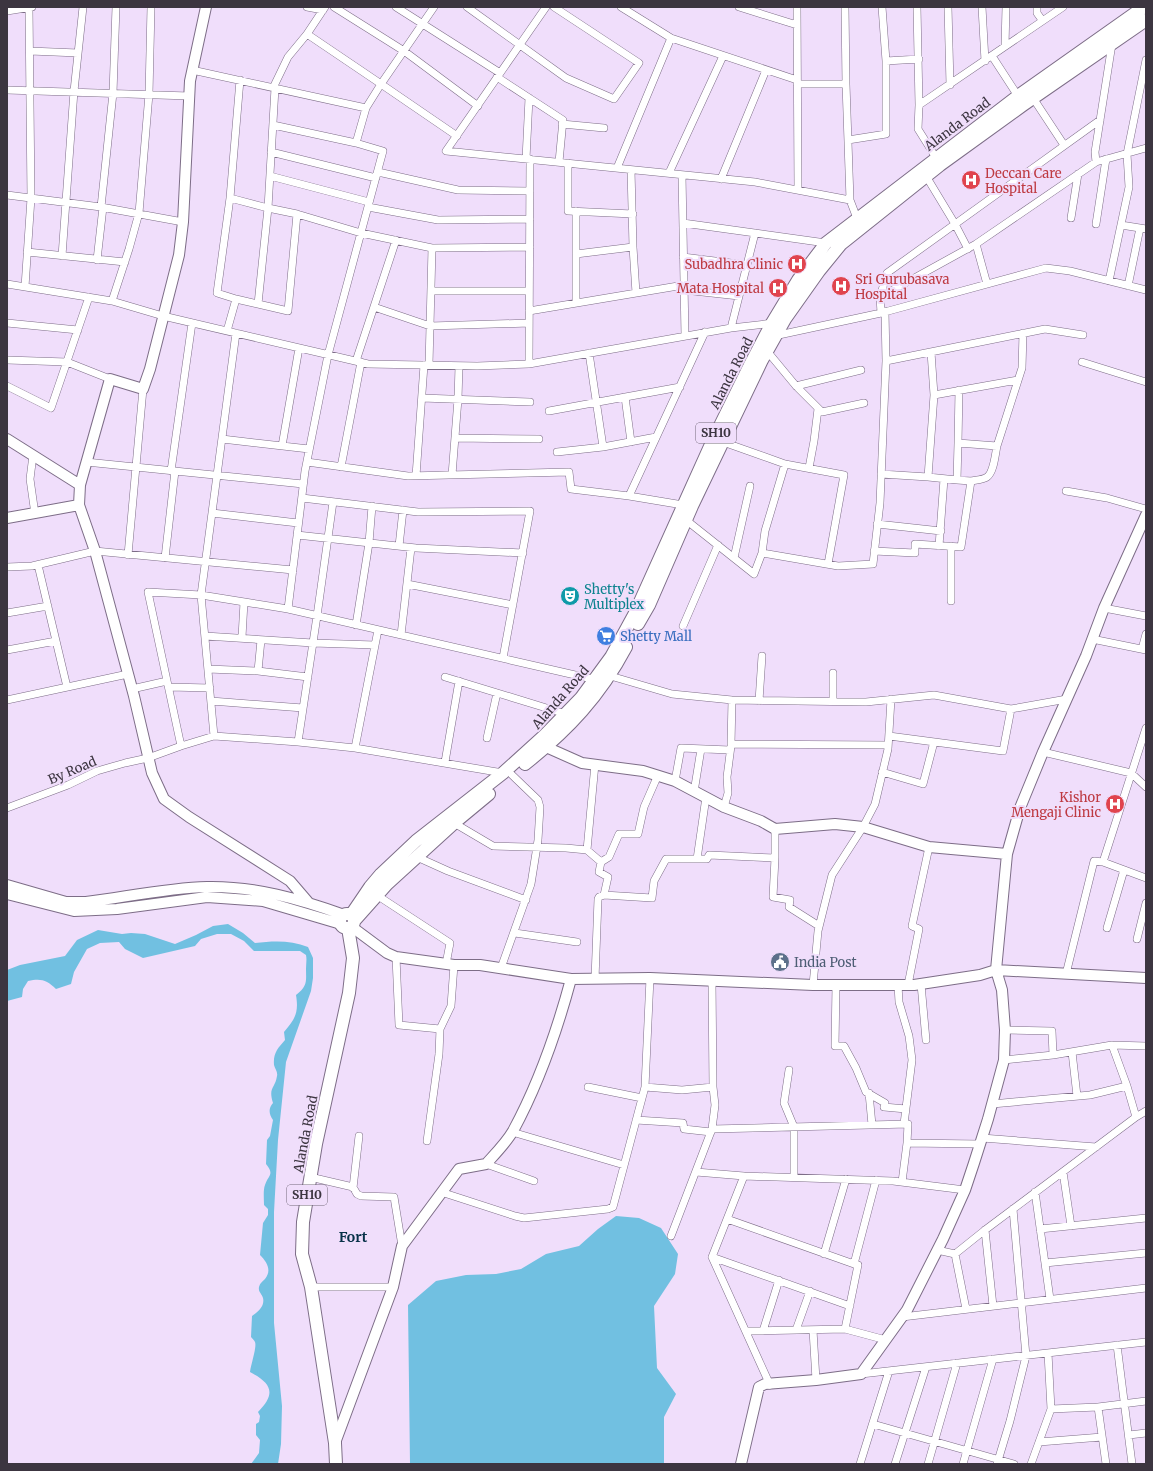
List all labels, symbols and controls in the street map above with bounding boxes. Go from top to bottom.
street label: Alanda Road [920,94,994,155]
place label: Deccan Care Hospital [985,165,1062,197]
hospital icon: Deccan Care Hospital [960,169,982,191]
hospital icon: Subadhra Clinic [786,253,808,275]
place label: Subadhra Clinic [684,256,783,273]
place label: Sri Gurubasava Hospital [855,271,950,303]
hospital icon: Sri Gurubasava Hospital [830,275,852,297]
hospital icon: Mata Hospital [767,277,789,299]
place label: Mata Hospital [677,280,764,297]
street label: Alanda Road [706,334,757,413]
road number: SH10 [696,423,736,443]
place label: Shetty's Multiplex [584,581,644,613]
theatre icon: Shetty's Multiplex [559,585,581,607]
supermarket icon: Shetty Mall [595,625,617,647]
place label: Shetty Mall [620,628,692,645]
street label: Alanda Road [528,662,593,733]
street label: By Road [45,753,99,788]
place label: Kishor Mengaji Clinic [1011,789,1101,821]
hospital icon: Kishor Mengaji Clinic [1104,793,1126,815]
public building icon: India Post [769,951,791,973]
place label: India Post [794,954,857,971]
street label: Alanda Road [289,1094,321,1175]
road number: SH10 [287,1185,327,1205]
district label: Fort [339,1228,368,1246]

